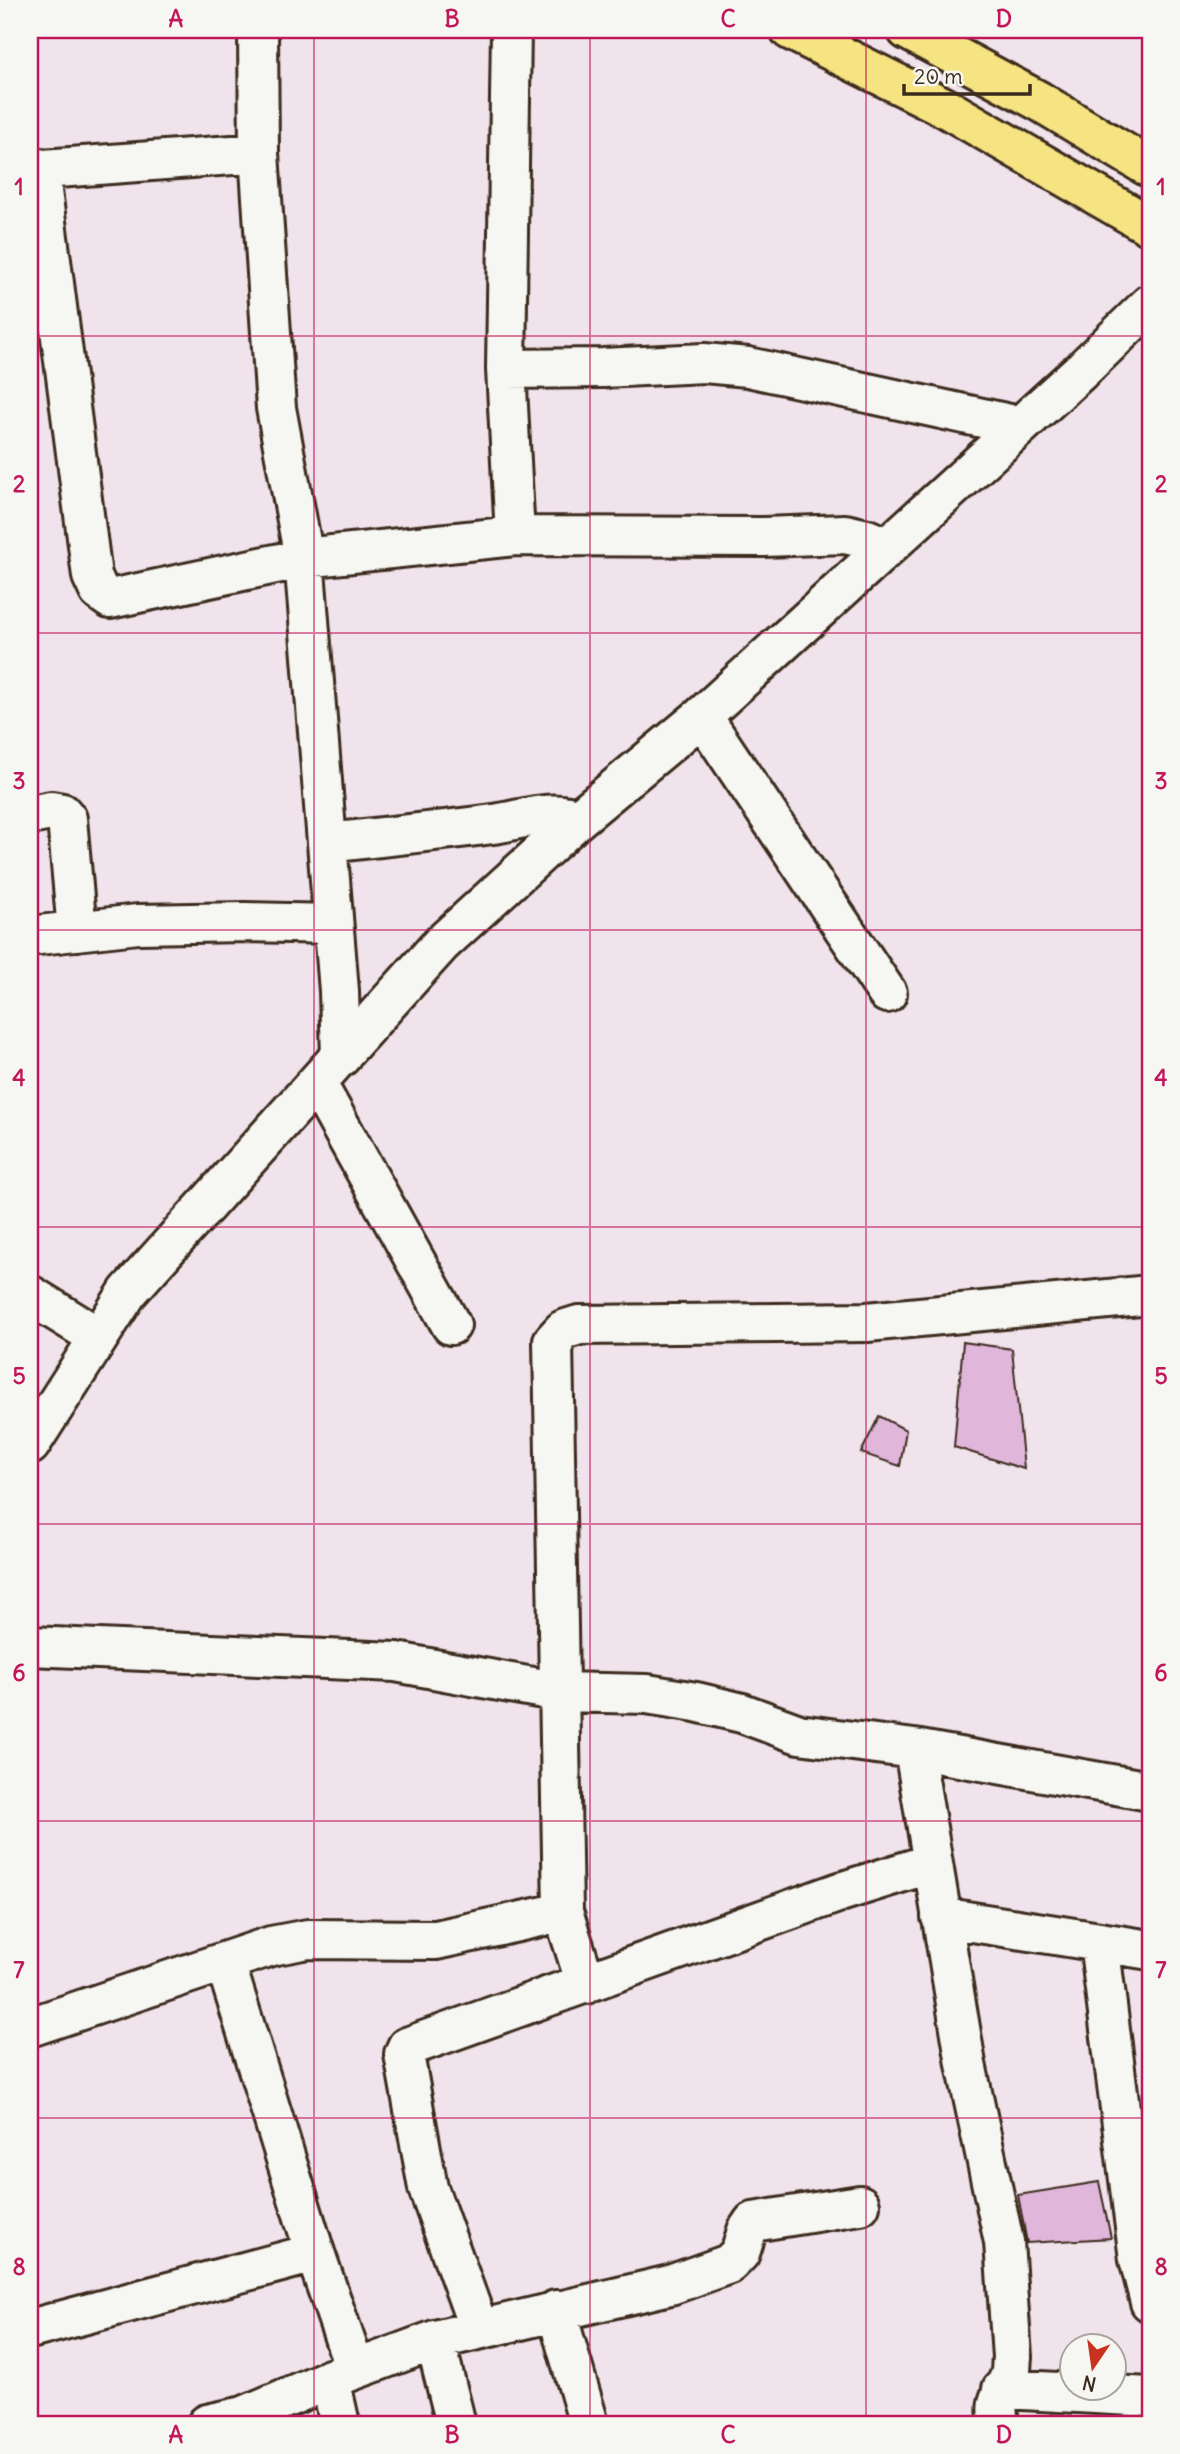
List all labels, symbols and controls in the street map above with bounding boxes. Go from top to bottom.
text: A [169,4,184,33]
text: B [444,4,460,33]
text: C [720,4,736,33]
text: D [996,4,1012,33]
scale bar [904,52,1030,96]
text: 20 m [914,63,963,90]
text: 1 [14,172,24,201]
text: 1 [1156,172,1166,201]
text: 2 [13,469,26,498]
text: 2 [1155,469,1168,498]
text: 3 [12,766,26,795]
text: 3 [1154,766,1168,795]
text: 4 [12,1063,26,1092]
text: 4 [1154,1063,1168,1092]
text: 5 [12,1361,26,1390]
text: 5 [1154,1361,1168,1390]
text: 6 [12,1658,26,1687]
text: 6 [1154,1658,1168,1687]
text: 7 [13,1955,25,1984]
text: 7 [1155,1955,1167,1984]
text: 8 [12,2252,26,2281]
text: 8 [1154,2252,1168,2281]
north arrow [1058,2332,1128,2402]
text: N [1080,2370,1098,2397]
text: A [169,2420,184,2449]
text: B [444,2420,460,2449]
text: C [720,2420,736,2449]
text: D [996,2420,1012,2449]

